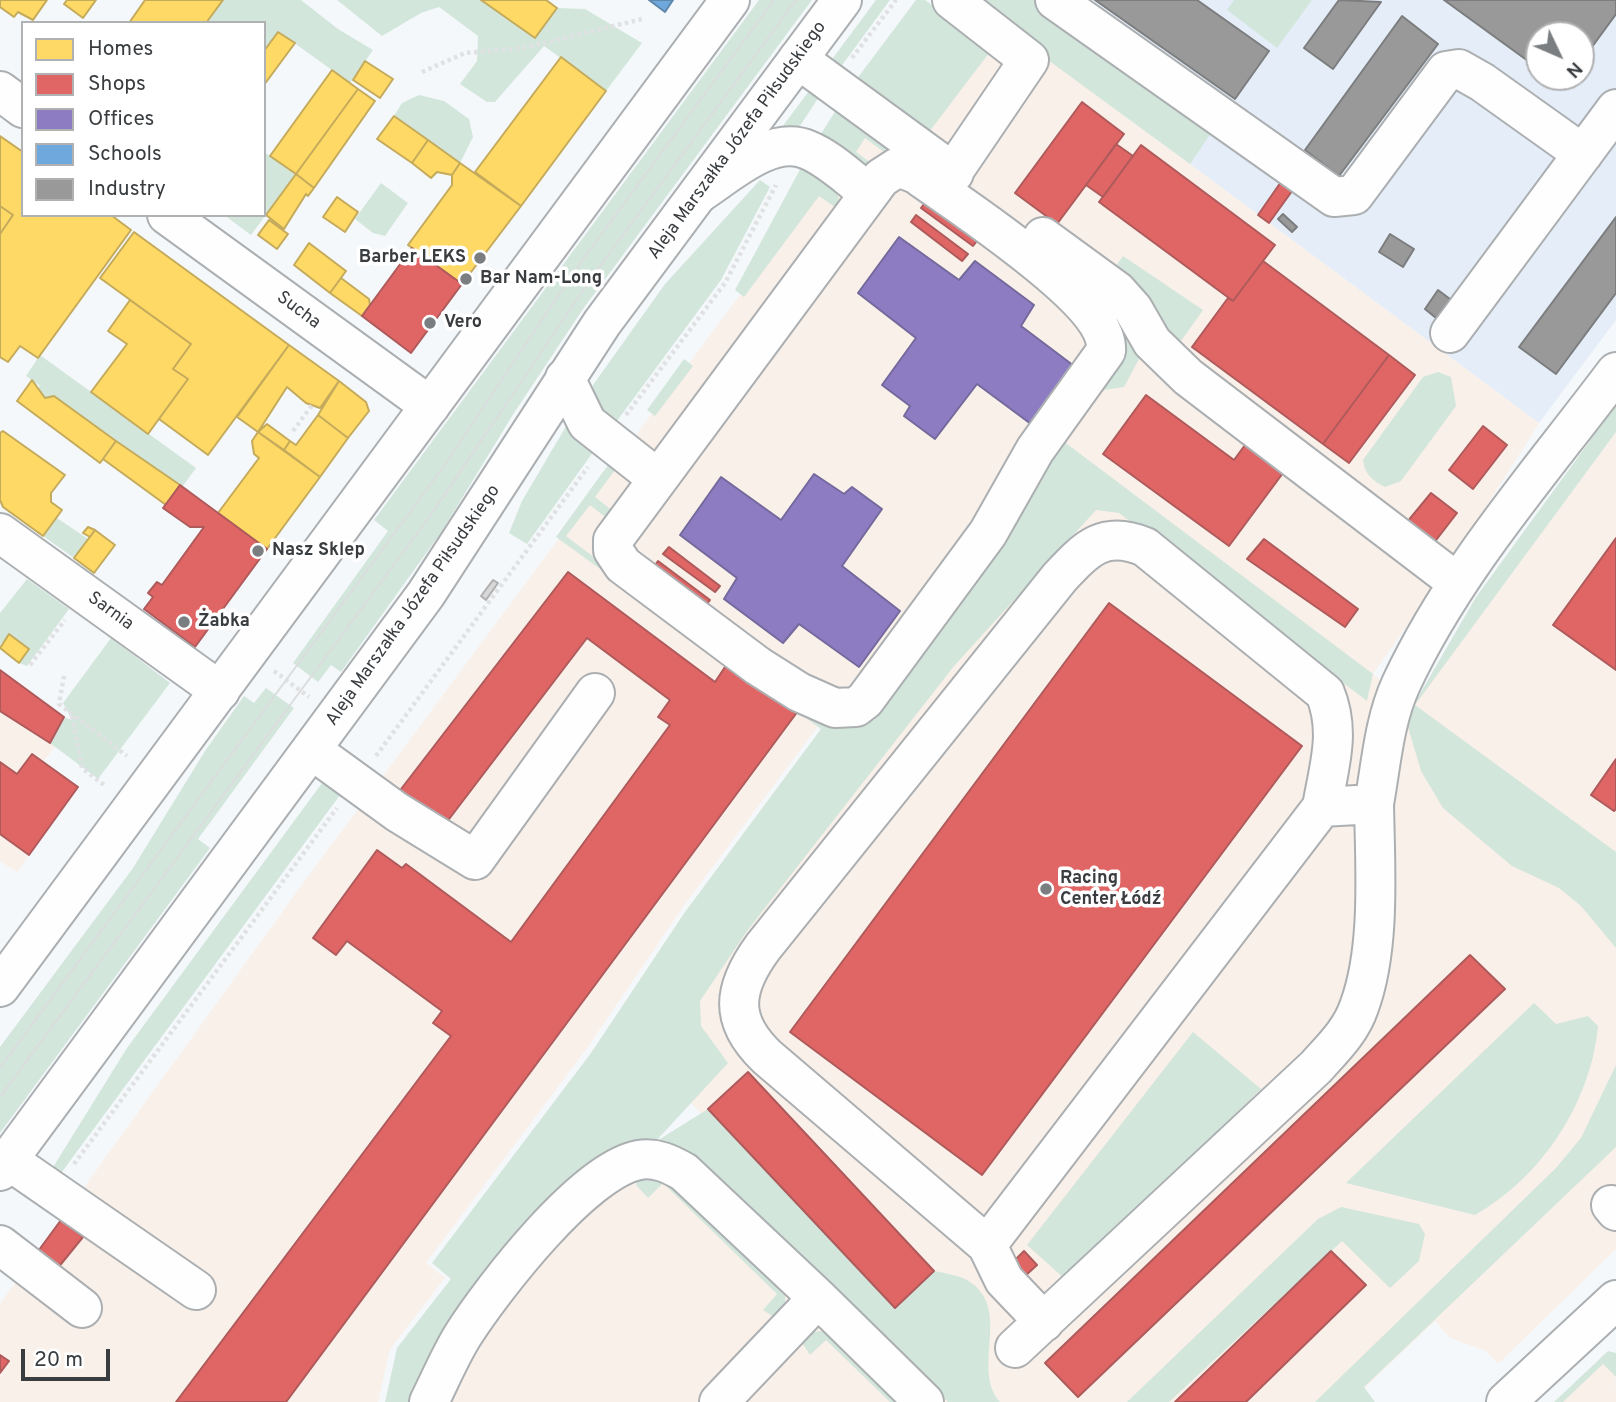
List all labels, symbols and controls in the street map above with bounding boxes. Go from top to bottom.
street label: Aleja Marszałka Józefa Piłsudskiego [644,18,832,264]
legend [21,21,266,217]
north arrow [1525,21,1595,91]
text: Homes [88,36,153,63]
text: N [1560,56,1587,82]
text: Shops [88,71,146,98]
text: Offices [88,106,154,133]
text: Schools [88,141,162,168]
text: Industry [88,176,166,203]
place label: Barber LEKS [359,247,466,269]
marker: Barber LEKS [472,250,488,266]
place label: Bar Nam-Long [480,268,602,290]
marker: Bar Nam-Long [458,271,474,287]
street label: Sucha [272,287,324,335]
place label: Vero [444,312,482,334]
marker: Vero [422,315,438,331]
street label: Aleja Marszałka Józefa Piłsudskiego [322,481,506,731]
place label: Nasz Sklep [272,540,365,562]
marker: Nasz Sklep [250,543,266,559]
street label: Sarnia [83,588,137,636]
place label: Żabka [198,611,250,633]
marker: Żabka [176,614,192,630]
place label: Racing Center Łódź [1060,868,1162,910]
marker: Racing Center Łódź [1038,881,1054,897]
scale bar [24,1336,114,1380]
text: 20 m [34,1347,83,1374]

